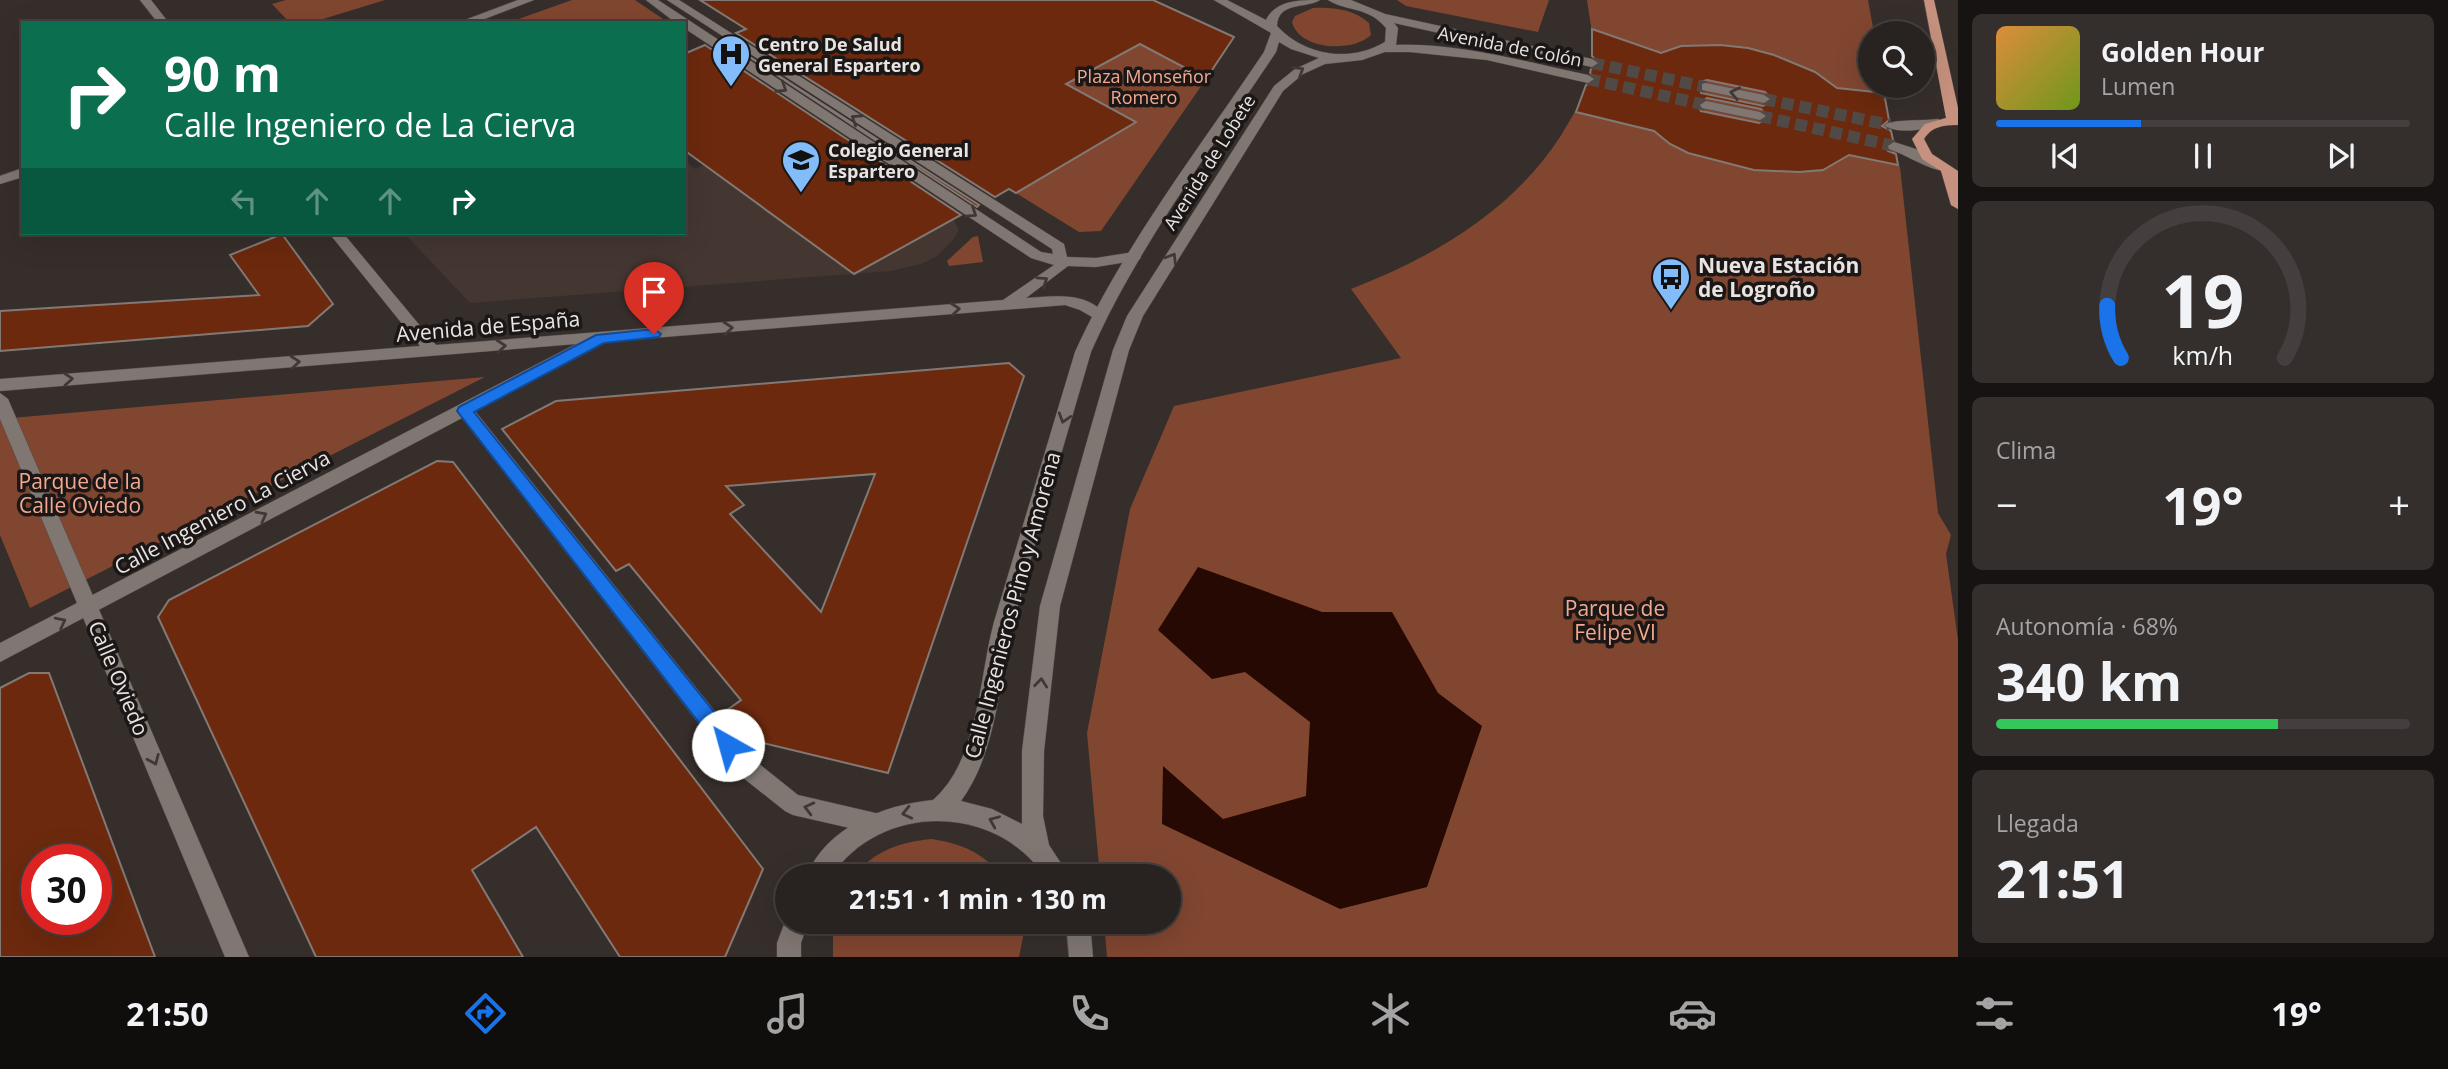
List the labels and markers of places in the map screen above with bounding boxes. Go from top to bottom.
place label: Centro De Salud General Espartero [758,32,921,77]
hospital icon: Centro De Salud General Espartero [710,33,752,88]
place label: Colegio General Espartero [828,138,969,183]
school or university icon: Colegio General Espartero [780,139,822,194]
place label: Nueva Estación de Logroño [1698,251,1859,303]
bus stop icon: Nueva Estación de Logroño [1650,256,1692,311]
pin [624,262,684,334]

